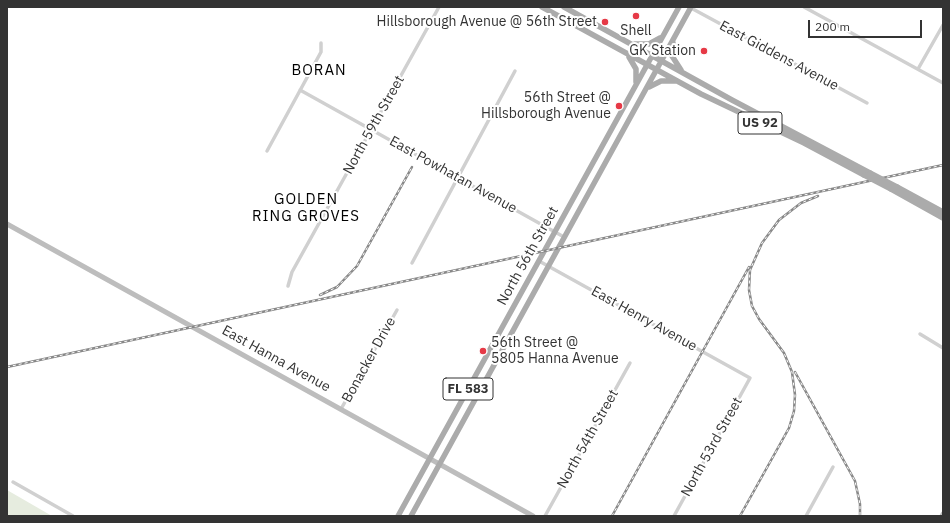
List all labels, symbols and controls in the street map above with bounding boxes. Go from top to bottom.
marker: Shell [631,11,641,21]
scale bar [810,12,924,38]
place label: Hillsborough Avenue @ 56th Street [377,14,597,30]
marker: Hillsborough Avenue @ 56th Street [600,17,610,27]
street label: East Giddens Avenue [717,17,841,95]
text: 200 m [815,19,850,34]
place label: Shell [620,23,652,39]
place label: GK Station [629,43,696,59]
marker: GK Station [699,46,709,56]
district label: BORAN [291,62,347,80]
street label: North 59th Street [340,73,408,177]
place label: 56th Street @ Hillsborough Avenue [481,90,611,122]
marker: 56th Street @ Hillsborough Avenue [614,101,624,111]
road number: US 92 [738,112,782,134]
street label: East Powhatan Avenue [386,133,520,217]
district label: GOLDEN RING GROVES [252,191,360,226]
street label: North 56th Street [494,204,562,308]
street label: East Henry Avenue [588,283,700,355]
street label: Bonacker Drive [339,314,399,406]
street label: East Hanna Avenue [219,322,333,396]
place label: 56th Street @ 5805 Hanna Avenue [491,335,619,368]
marker: 56th Street @ 5805 Hanna Avenue [478,346,488,356]
road number: FL 583 [443,378,493,400]
street label: North 54th Street [554,387,622,491]
street label: North 53rd Street [678,394,746,500]

